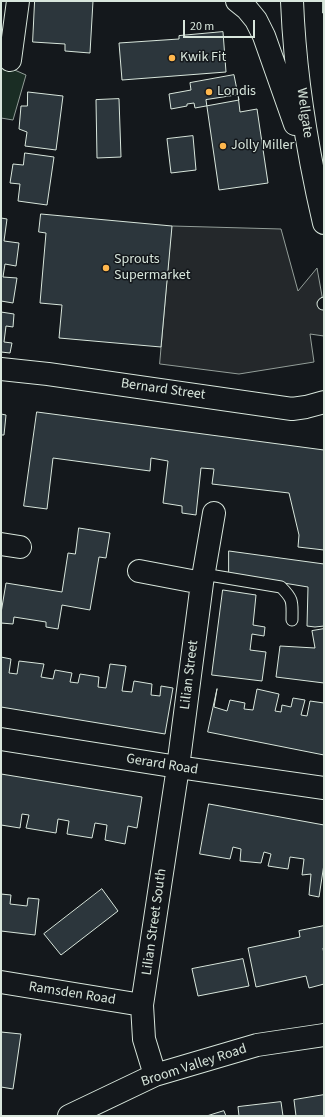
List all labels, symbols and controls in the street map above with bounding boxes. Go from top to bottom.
scale bar [185,12,257,38]
text: 20 m [190,18,214,35]
place label: Kwik Fit [180,50,226,66]
marker: Kwik Fit [167,53,177,63]
place label: Londis [217,84,256,100]
marker: Londis [204,87,214,97]
street label: Wellgate [292,87,316,139]
place label: Jolly Miller [231,138,294,154]
marker: Jolly Miller [218,141,228,151]
place label: Sprouts Supermarket [114,252,190,284]
marker: Sprouts Supermarket [101,263,111,273]
street label: Bernard Street [120,376,206,404]
street label: Lilian Street [177,639,203,711]
street label: Gerard Road [125,751,199,779]
street label: Lilian Street South [139,868,171,976]
street label: Ramsden Road [27,979,117,1009]
street label: Broom Valley Road [139,1041,249,1091]

